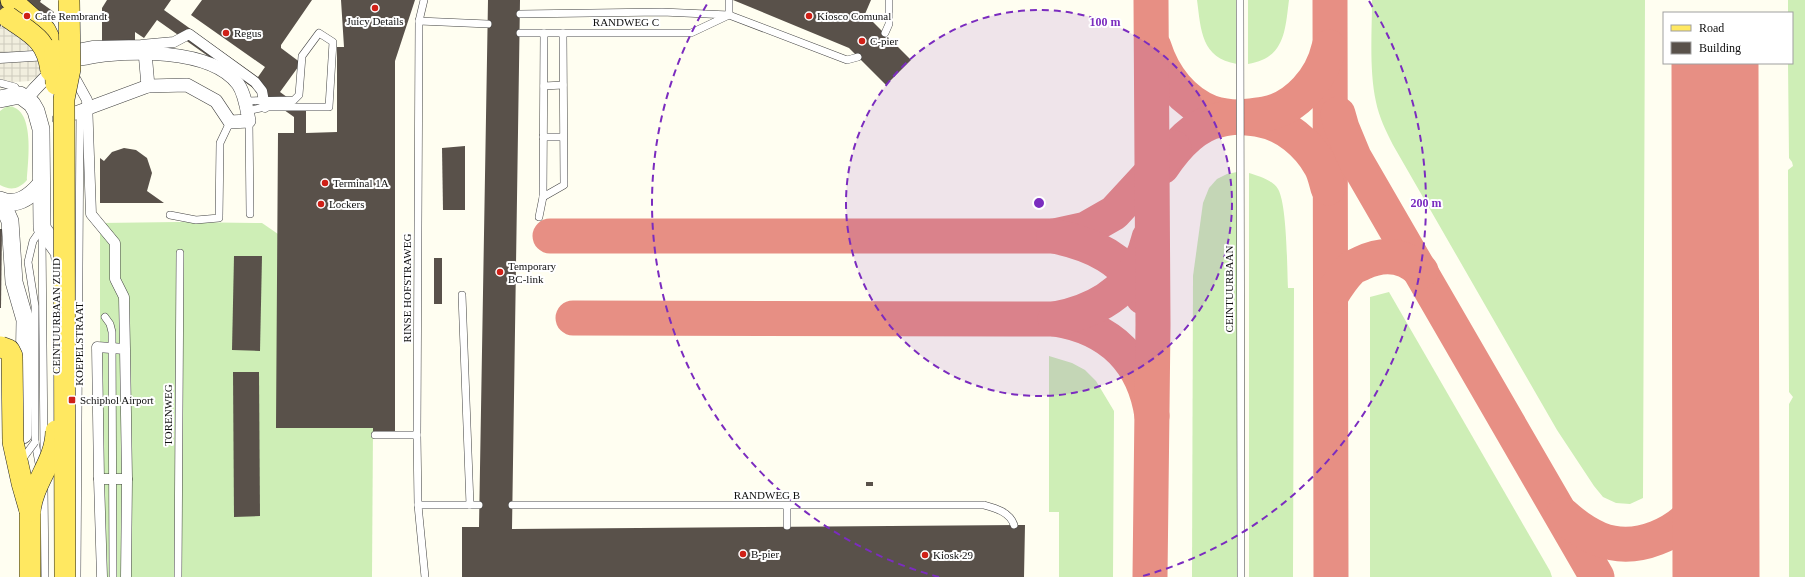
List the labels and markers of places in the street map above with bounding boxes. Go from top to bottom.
marker: Juicy Details [370,3,380,13]
place label: Cafe Rembrandt [35,10,107,22]
place label: Kiosco Comunal [817,10,891,22]
marker: Cafe Rembrandt [22,11,32,21]
marker: Kiosco Comunal [804,11,814,21]
place label: Juicy Details [346,15,404,27]
place label: Regus [234,27,262,39]
marker: Regus [221,28,231,38]
place label: C-pier [870,35,898,47]
marker: C-pier [857,36,867,46]
place label: Terminal 1A [333,177,389,189]
marker: Terminal 1A [320,178,330,188]
centre of rings [1032,196,1046,210]
place label: Lockers [329,198,364,210]
marker: Lockers [316,199,326,209]
place label: Temporary BC-link [508,260,557,285]
marker: Temporary BC-link [495,267,505,277]
place label: Schiphol Airport [80,394,154,406]
marker: Schiphol Airport [67,395,77,405]
place label: B-pier [751,548,779,560]
marker: B-pier [738,549,748,559]
place label: Kiosk 29 [933,549,974,561]
marker: Kiosk 29 [920,550,930,560]

